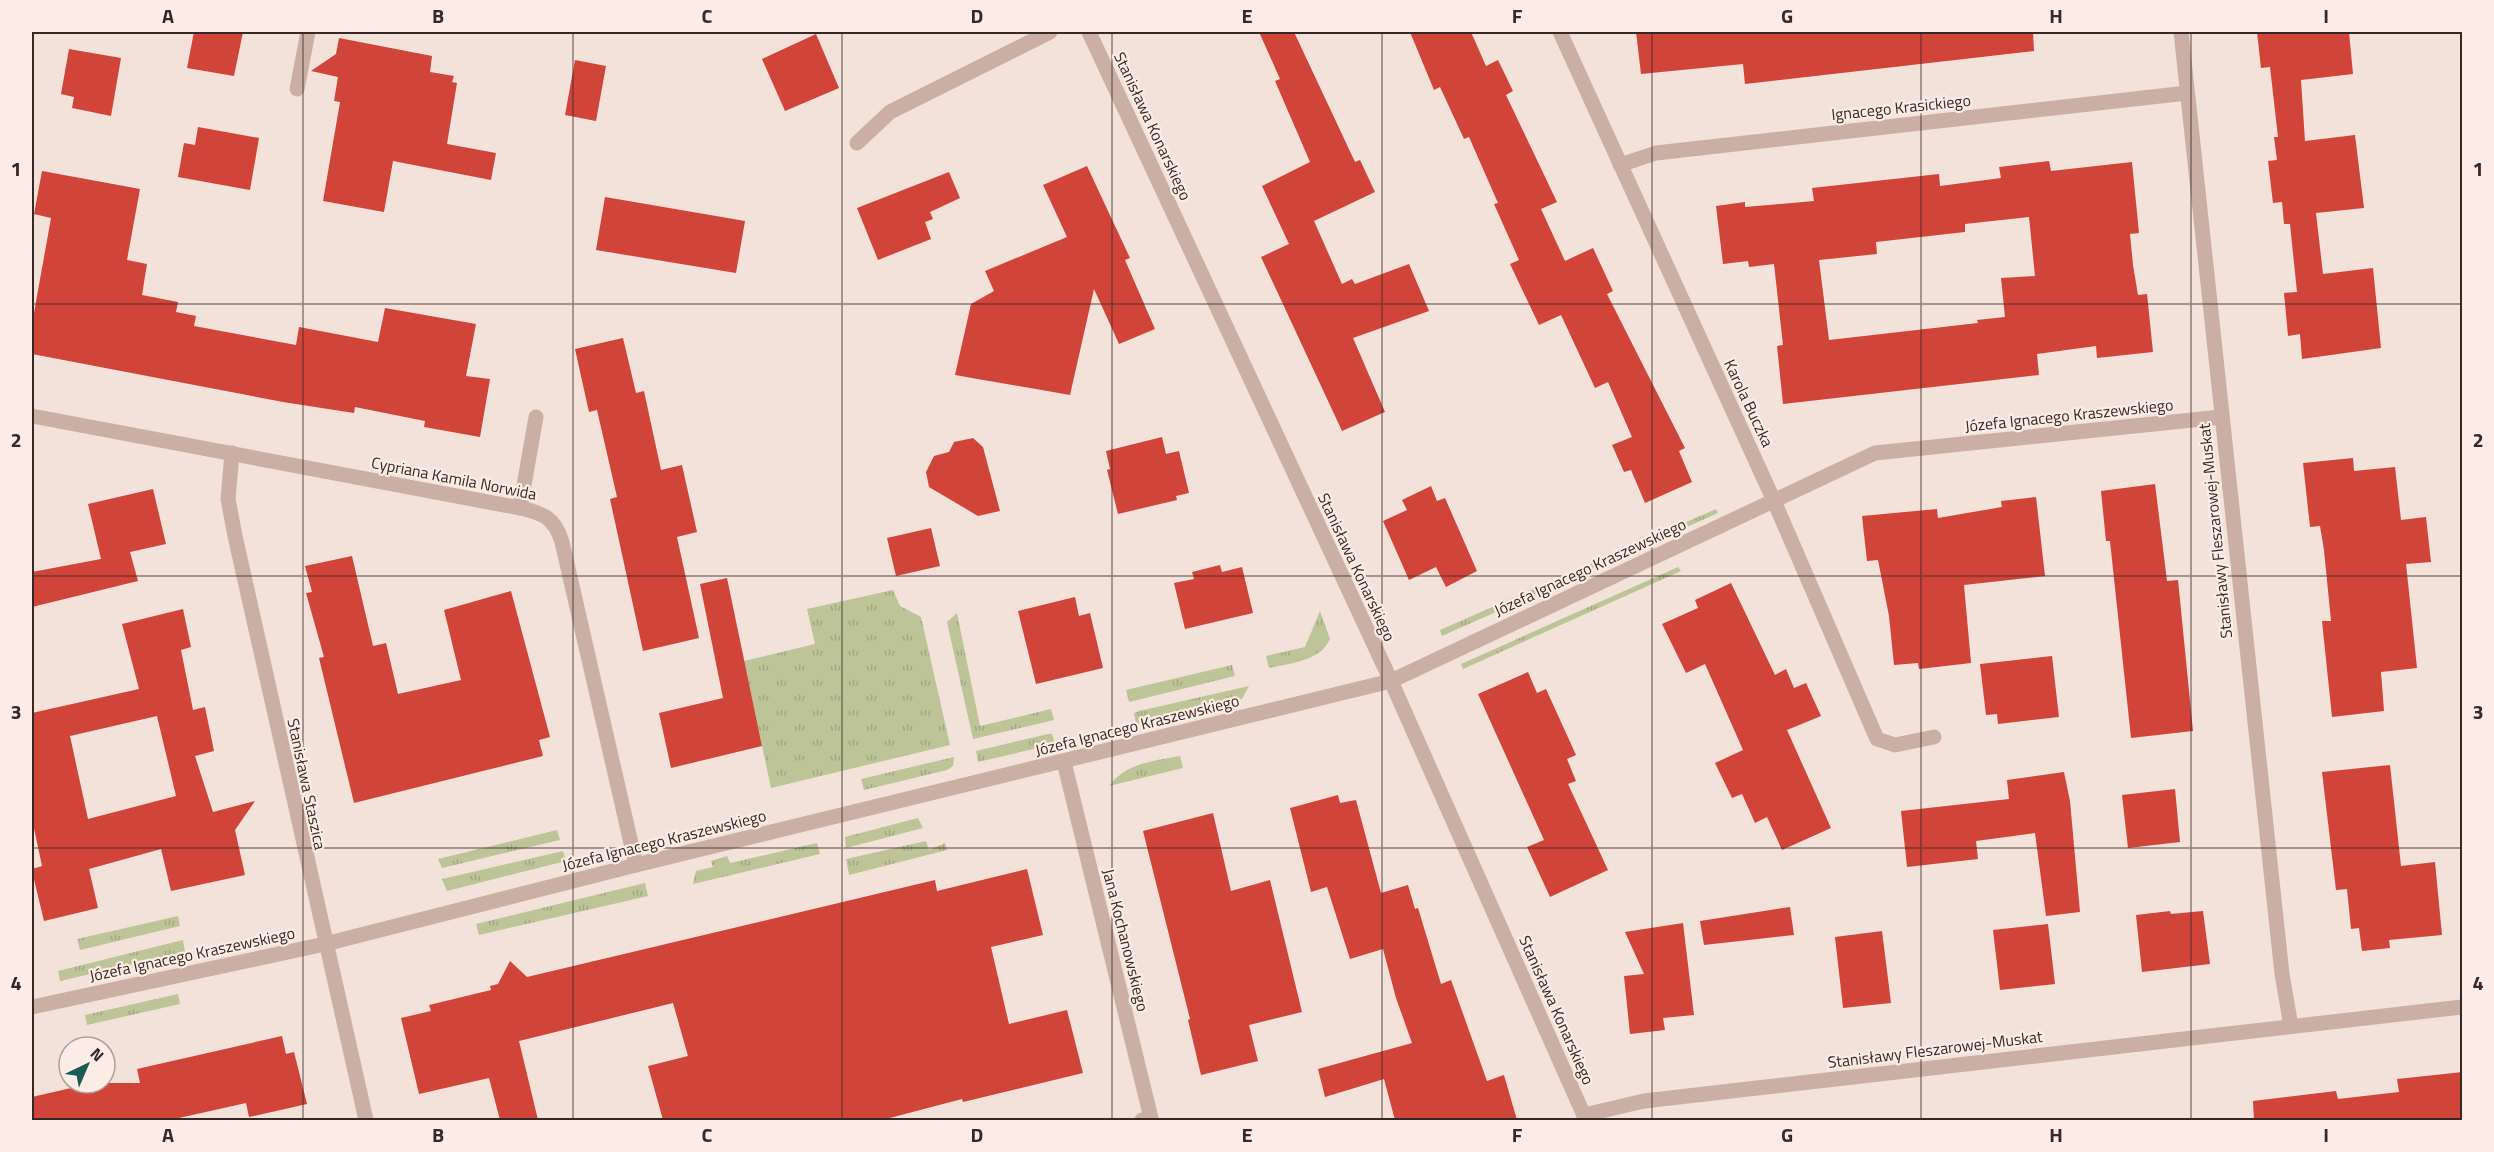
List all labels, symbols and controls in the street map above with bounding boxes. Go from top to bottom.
text: A [162,0,174,31]
text: B [432,0,444,31]
text: C [702,0,713,31]
text: D [971,0,983,31]
text: E [1241,0,1253,31]
text: F [1512,0,1523,31]
text: G [1781,0,1793,31]
text: H [2049,0,2063,31]
text: I [2323,0,2329,31]
street label: Stanisława Konarskiego [1108,48,1198,204]
street label: Ignacego Krasickiego [1830,88,1972,126]
text: 1 [10,153,22,184]
text: 1 [2472,153,2484,184]
street label: Karola Buczka [1718,355,1780,451]
street label: Józefa Ignacego Kraszewskiego [1964,392,2174,438]
street label: Stanisławy Fleszarowej-Muskat [2192,422,2238,640]
text: 2 [10,424,22,455]
text: 2 [2472,424,2484,455]
street label: Cypriana Kamila Norwida [369,450,539,506]
street label: Stanisława Konarskiego [1312,489,1402,645]
street label: Józefa Ignacego Kraszewskiego [1490,512,1690,622]
street label: Józefa Ignacego Kraszewskiego [1032,688,1242,762]
text: 3 [10,696,22,727]
text: 3 [2472,696,2484,727]
street label: Stanisława Staszica [281,716,333,852]
street label: Józefa Ignacego Kraszewskiego [559,803,769,877]
street label: Jana Kochanowskiego [1097,866,1155,1014]
street label: Józefa Ignacego Kraszewskiego [87,920,297,988]
street label: Stanisława Konarskiego [1513,932,1601,1088]
text: 4 [10,967,22,998]
text: 4 [2472,967,2484,998]
street label: Stanisławy Fleszarowej-Muskat [1826,1024,2044,1074]
north arrow [57,1035,117,1095]
text: N [85,1042,110,1067]
text: A [162,1119,174,1150]
text: B [432,1119,444,1150]
text: C [702,1119,713,1150]
text: D [971,1119,983,1150]
text: E [1241,1119,1253,1150]
text: F [1512,1119,1523,1150]
text: G [1781,1119,1793,1150]
text: H [2049,1119,2063,1150]
text: I [2323,1119,2329,1150]

